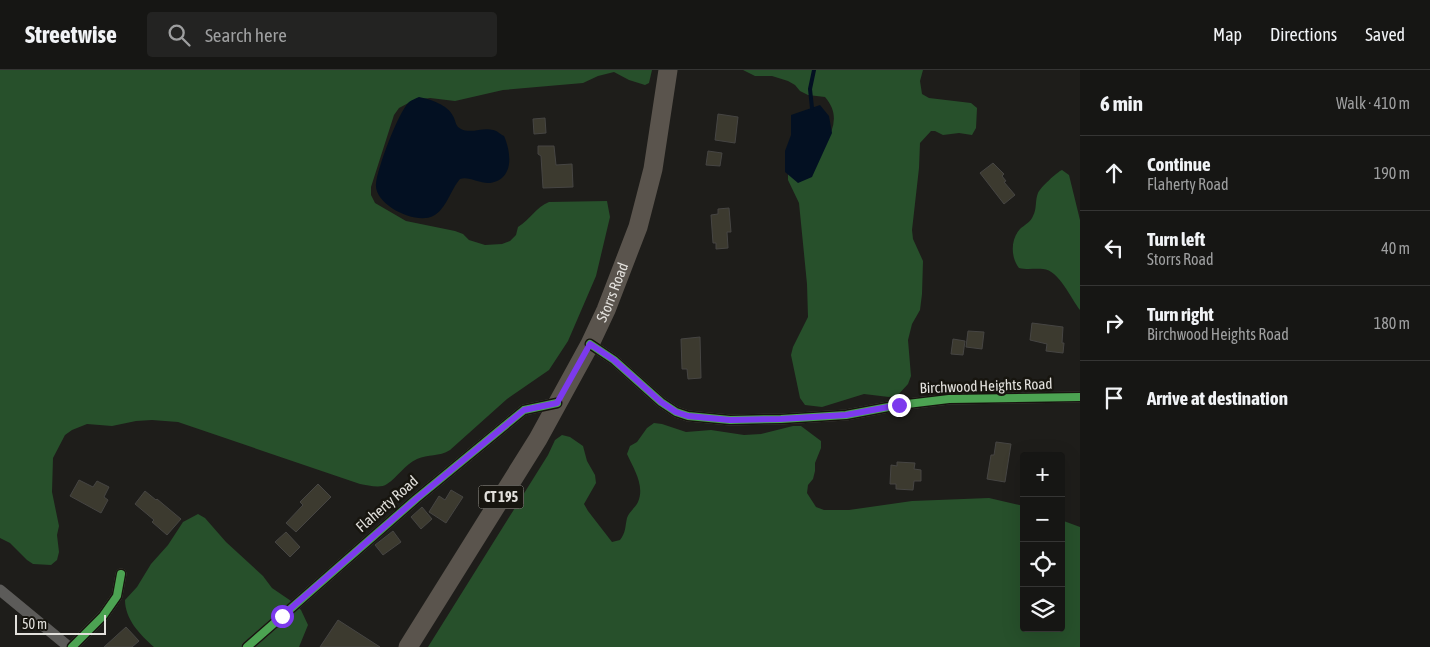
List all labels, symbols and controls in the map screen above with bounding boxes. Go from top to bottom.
search box [147,12,497,57]
text: Streetwise [25,21,117,48]
icon: search [165,21,193,49]
text: Search here [205,24,287,46]
text: Map [1213,24,1242,45]
text: Directions [1270,24,1337,45]
text: Saved [1365,24,1405,45]
text: 6 min [1100,91,1143,115]
text: Walk · 410 m [1336,94,1410,112]
text: Continue [1147,153,1211,175]
icon: ahead [1100,159,1128,187]
text: 190 m [1374,164,1410,182]
text: Flaherty Road [1147,175,1229,193]
text: Turn left [1147,228,1205,250]
icon: left [1100,234,1128,262]
text: 40 m [1381,239,1410,257]
text: Storrs Road [1147,250,1214,268]
street label: Storrs Road [593,260,631,325]
text: Turn right [1147,303,1214,325]
icon: right [1100,309,1128,337]
text: 180 m [1374,314,1410,332]
text: Birchwood Heights Road [1147,325,1289,343]
street label: Birchwood Heights Road [919,375,1053,396]
icon: arrive [1100,384,1128,412]
text: Arrive at destination [1147,387,1288,409]
route end [888,394,911,417]
map controls [1020,452,1065,632]
button: + [1020,452,1065,497]
street label: Flaherty Road [352,472,421,535]
road number: CT 195 [478,486,524,508]
button: − [1020,497,1065,542]
button: locate [1020,542,1065,587]
button: layers [1020,587,1065,632]
route start [271,605,294,628]
scale bar [15,612,106,635]
text: 50 m [22,616,47,632]

